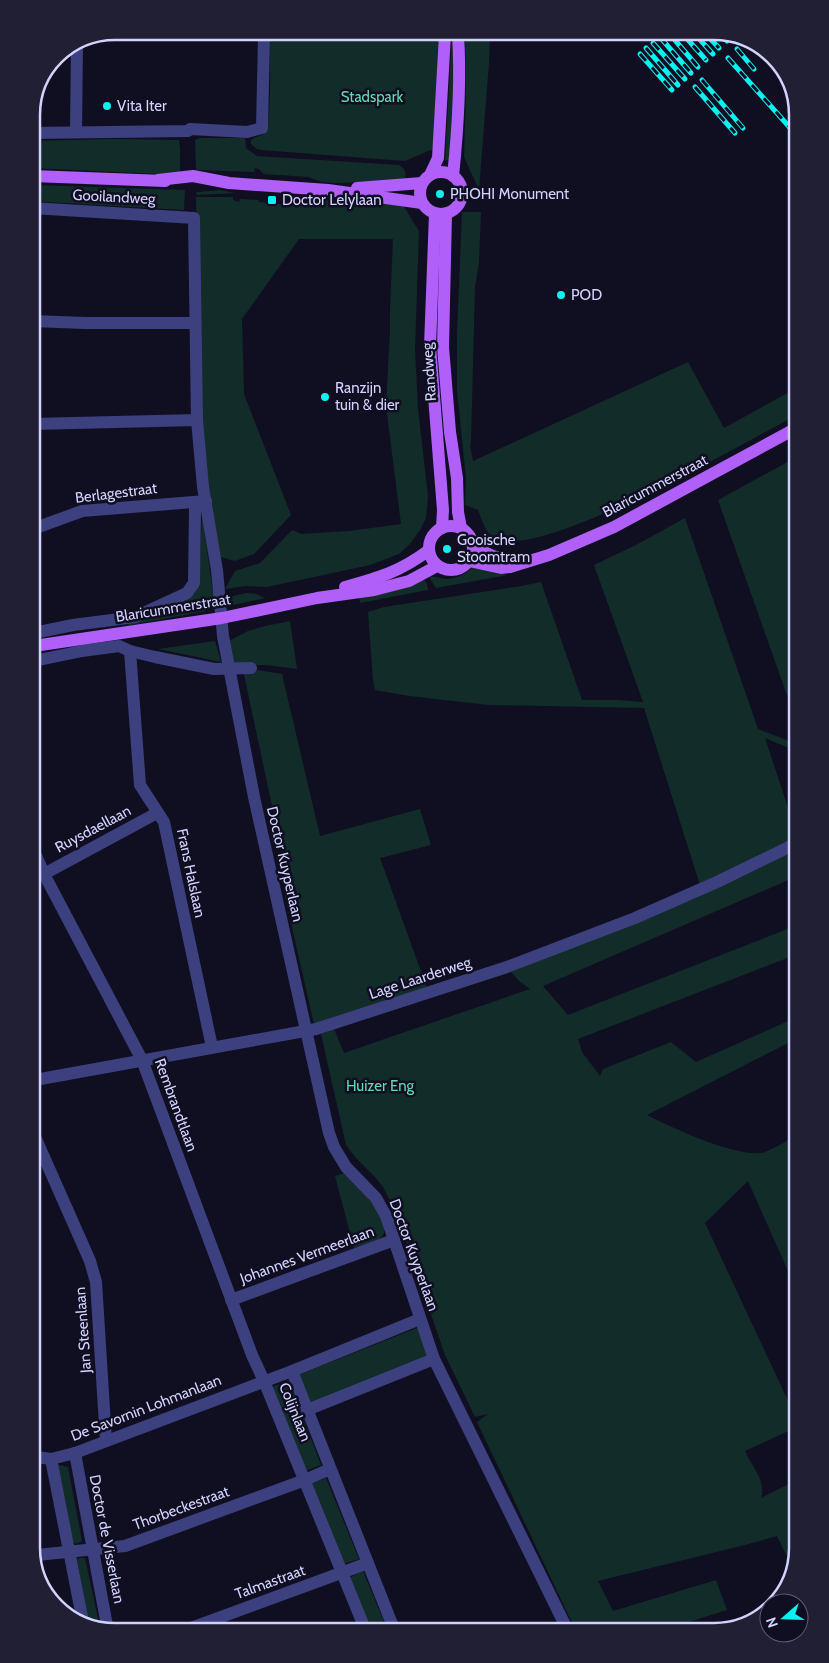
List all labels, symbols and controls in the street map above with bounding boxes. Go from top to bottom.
park label: Stadspark [341,88,403,106]
place label: Vita Iter [117,97,167,115]
marker: Vita Iter [101,100,113,112]
place label: PHOHI Monument [450,185,569,203]
street label: Gooilandweg [72,186,156,208]
marker: PHOHI Monument [434,188,446,200]
place label: Doctor Lelylaan [282,191,382,209]
marker: Doctor Lelylaan [266,194,278,206]
place label: POD [571,286,602,304]
marker: POD [555,289,567,301]
street label: Randweg [418,342,440,402]
place label: Ranzijn tuin & dier [335,379,400,414]
marker: Ranzijn tuin & dier [319,391,331,403]
street label: Blaricummerstraat [600,451,710,521]
street label: Berlagestraat [74,479,158,507]
place label: Gooische Stoomtram [457,531,530,566]
marker: Gooische Stoomtram [441,543,453,555]
street label: Blaricummerstraat [114,590,232,626]
street label: Ruysdaellaan [52,801,134,857]
street label: Doctor Kuyperlaan [263,805,307,923]
street label: Frans Halslaan [173,827,209,919]
street label: Lage Laarderweg [367,953,474,1003]
street label: Rembrandtlaan [151,1056,201,1154]
park label: Huizer Eng [346,1077,415,1095]
street label: Doctor Kuyperlaan [385,1197,443,1313]
street label: Johannes Vermeerlaan [237,1222,377,1288]
street label: Jan Steenlaan [71,1286,95,1375]
street label: De Savornin Lohmanlaan [68,1371,224,1445]
street label: Colijnlaan [275,1380,315,1444]
street label: Doctor de Visserlaan [86,1473,128,1605]
street label: Thorbeckestraat [130,1482,232,1534]
street label: Talmastraat [232,1561,308,1603]
north arrow [759,1593,809,1643]
text: N [762,1615,782,1630]

